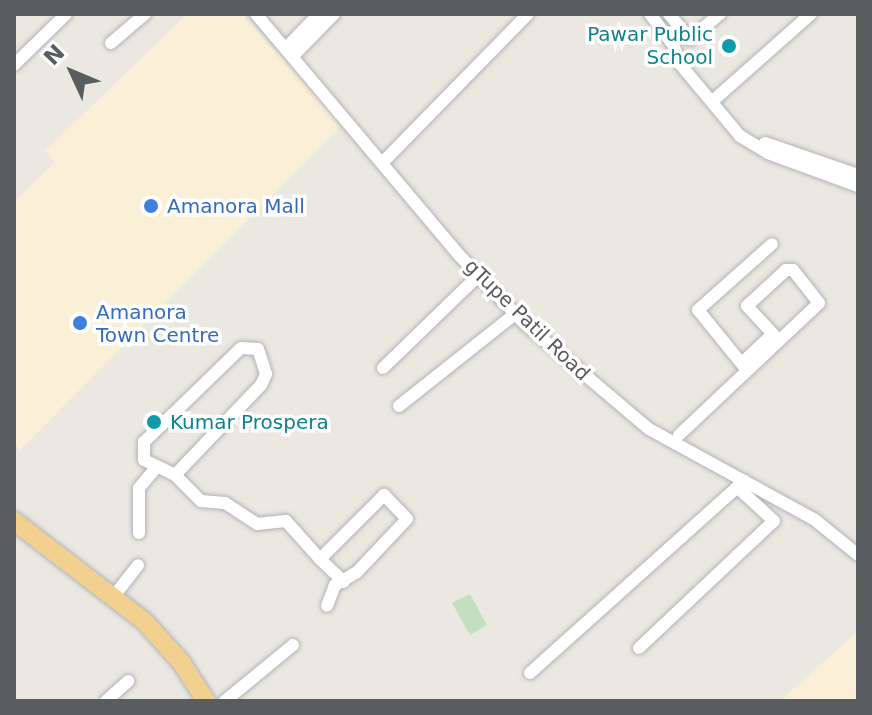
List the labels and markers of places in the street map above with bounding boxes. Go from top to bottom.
place label: Pawar Public School [587,22,713,69]
marker: Pawar Public School [720,37,738,55]
place label: Amanora Mall [167,194,305,218]
marker: Amanora Mall [142,197,160,215]
place label: Amanora Town Centre [96,300,219,347]
marker: Amanora Town Centre [71,314,89,332]
place label: Kumar Prospera [170,410,329,434]
marker: Kumar Prospera [145,413,163,431]

